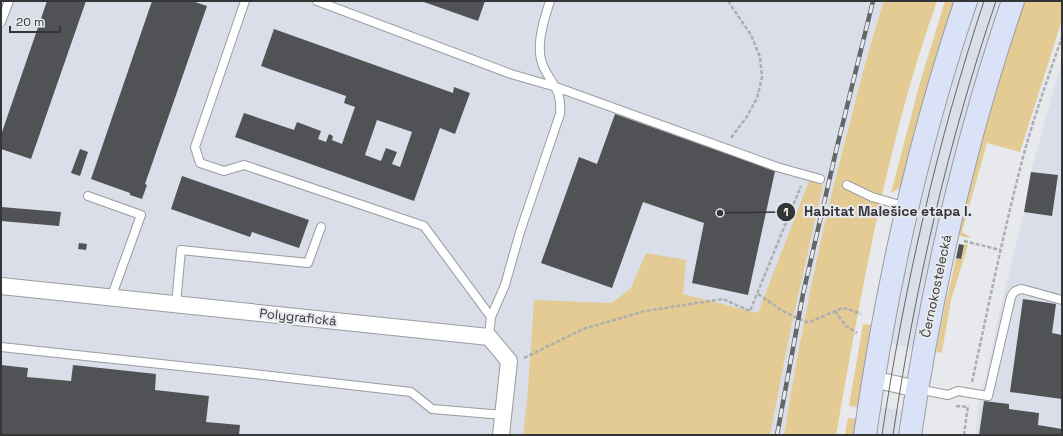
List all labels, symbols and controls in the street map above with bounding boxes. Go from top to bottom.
scale bar [10,8,60,34]
text: 20 m [16,14,44,30]
callout: Habitat Malešice etapa I. [776,199,980,225]
text: Habitat Malešice etapa I. [804,202,972,220]
text: 1 [783,204,789,220]
street label: Černokostelecká [917,232,955,339]
street label: Polygrafická [259,304,338,330]

